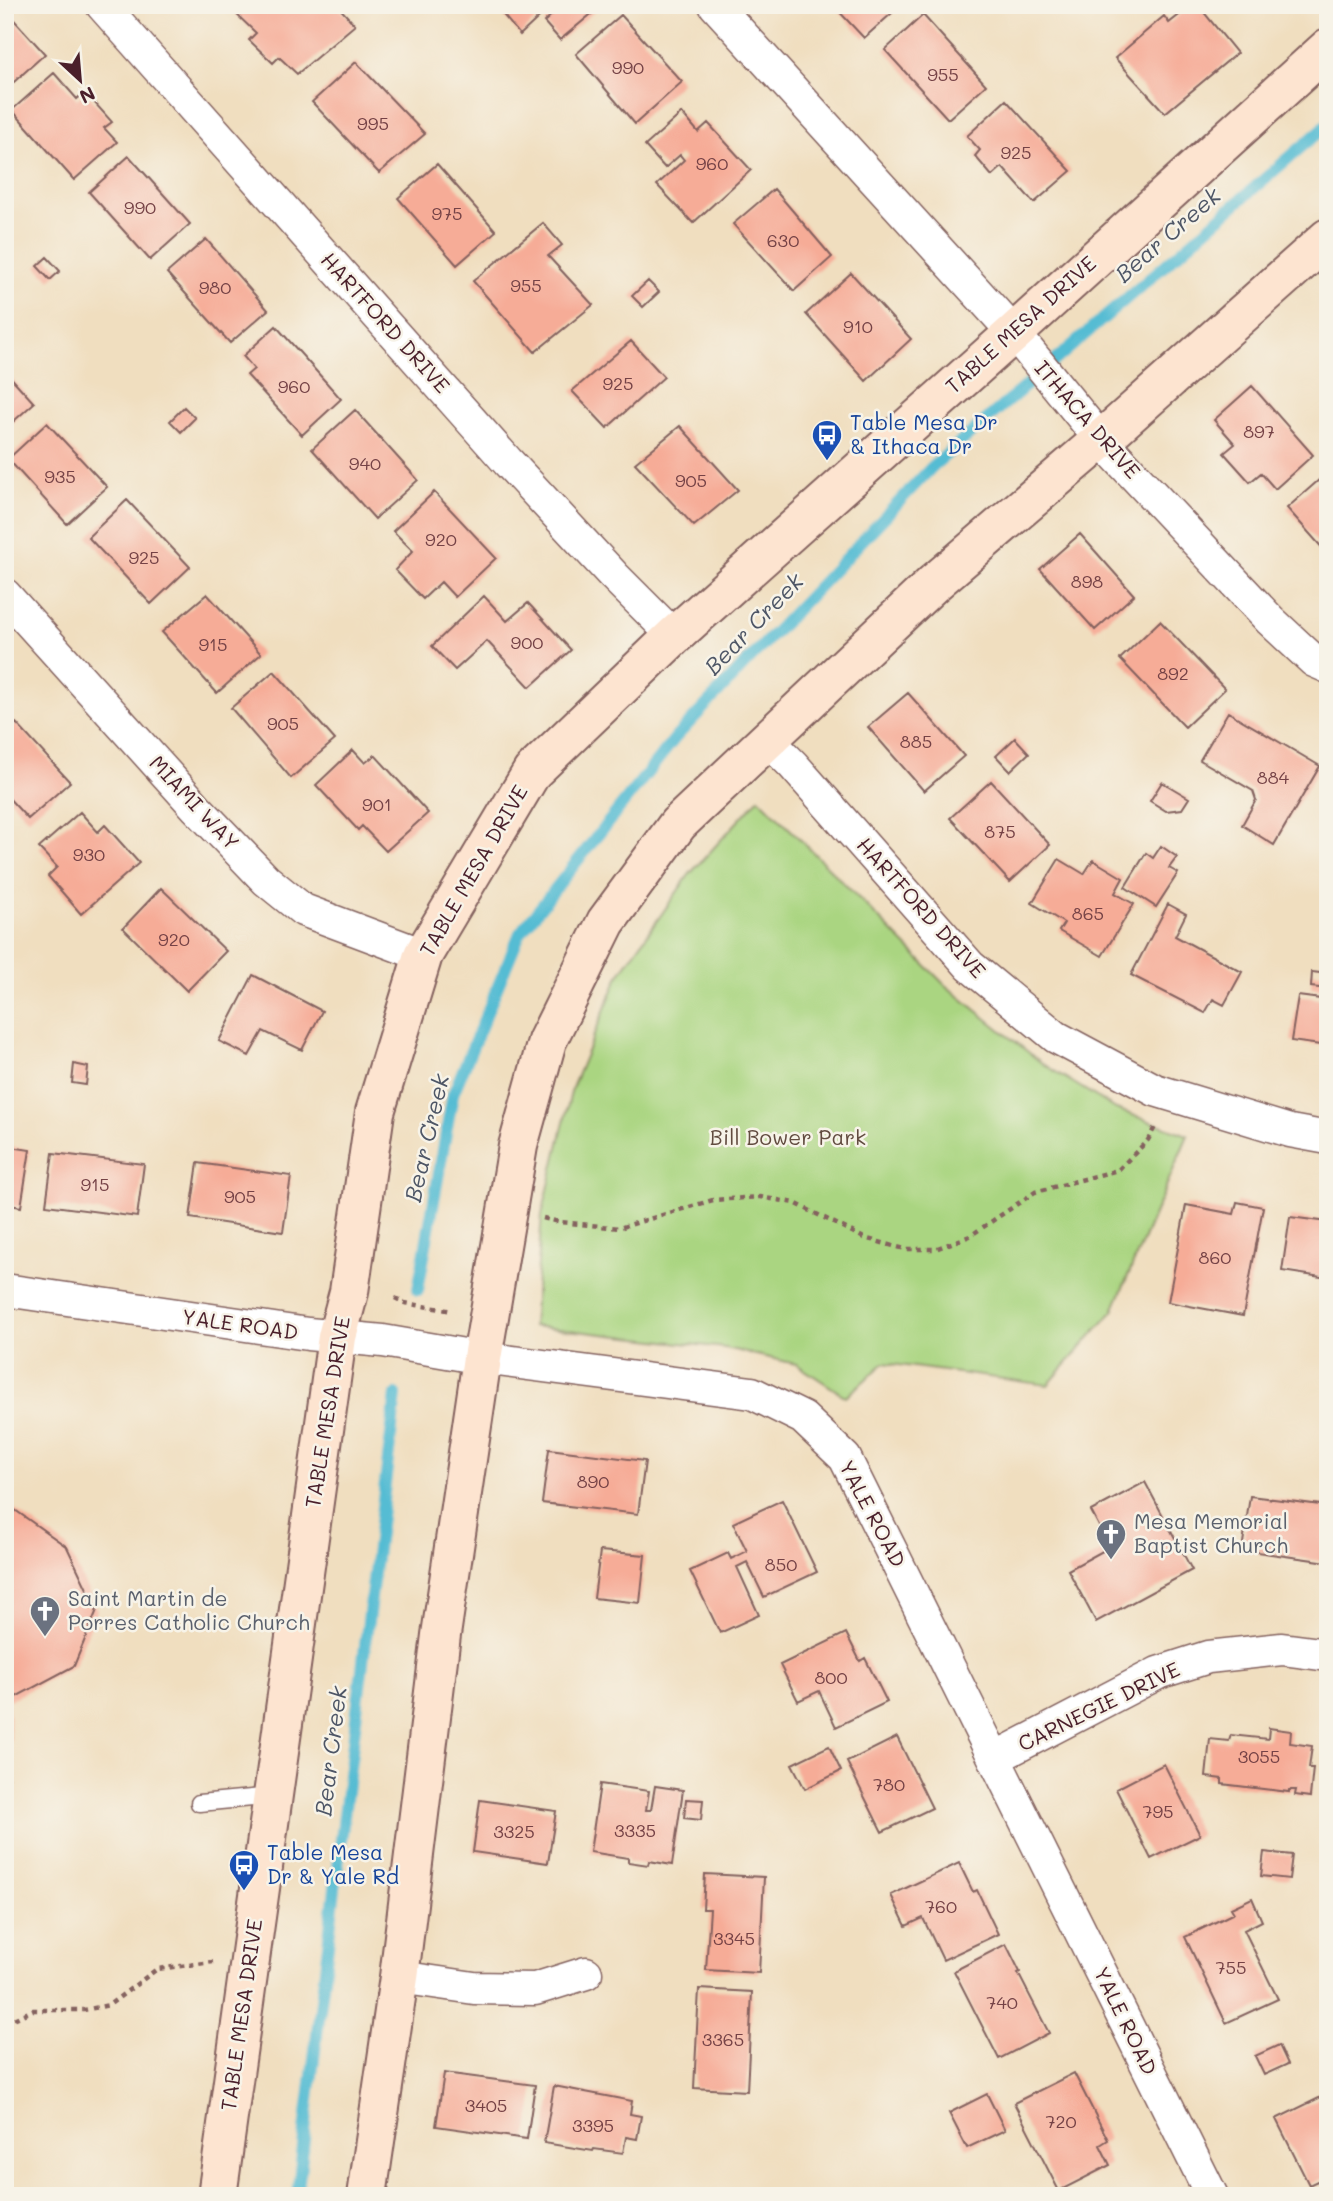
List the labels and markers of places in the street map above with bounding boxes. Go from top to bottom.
place label: Table Mesa Dr & Ithaca Dr [850,408,998,459]
bus stop icon: Table Mesa Dr & Ithaca Dr [810,418,844,462]
place label: Mesa Memorial Baptist Church [1134,1507,1288,1558]
church icon: Mesa Memorial Baptist Church [1094,1517,1128,1561]
place label: Saint Martin de Porres Catholic Church [68,1584,310,1635]
church icon: Saint Martin de Porres Catholic Church [28,1594,62,1638]
place label: Table Mesa Dr & Yale Rd [267,1838,399,1889]
bus stop icon: Table Mesa Dr & Yale Rd [227,1848,261,1892]

